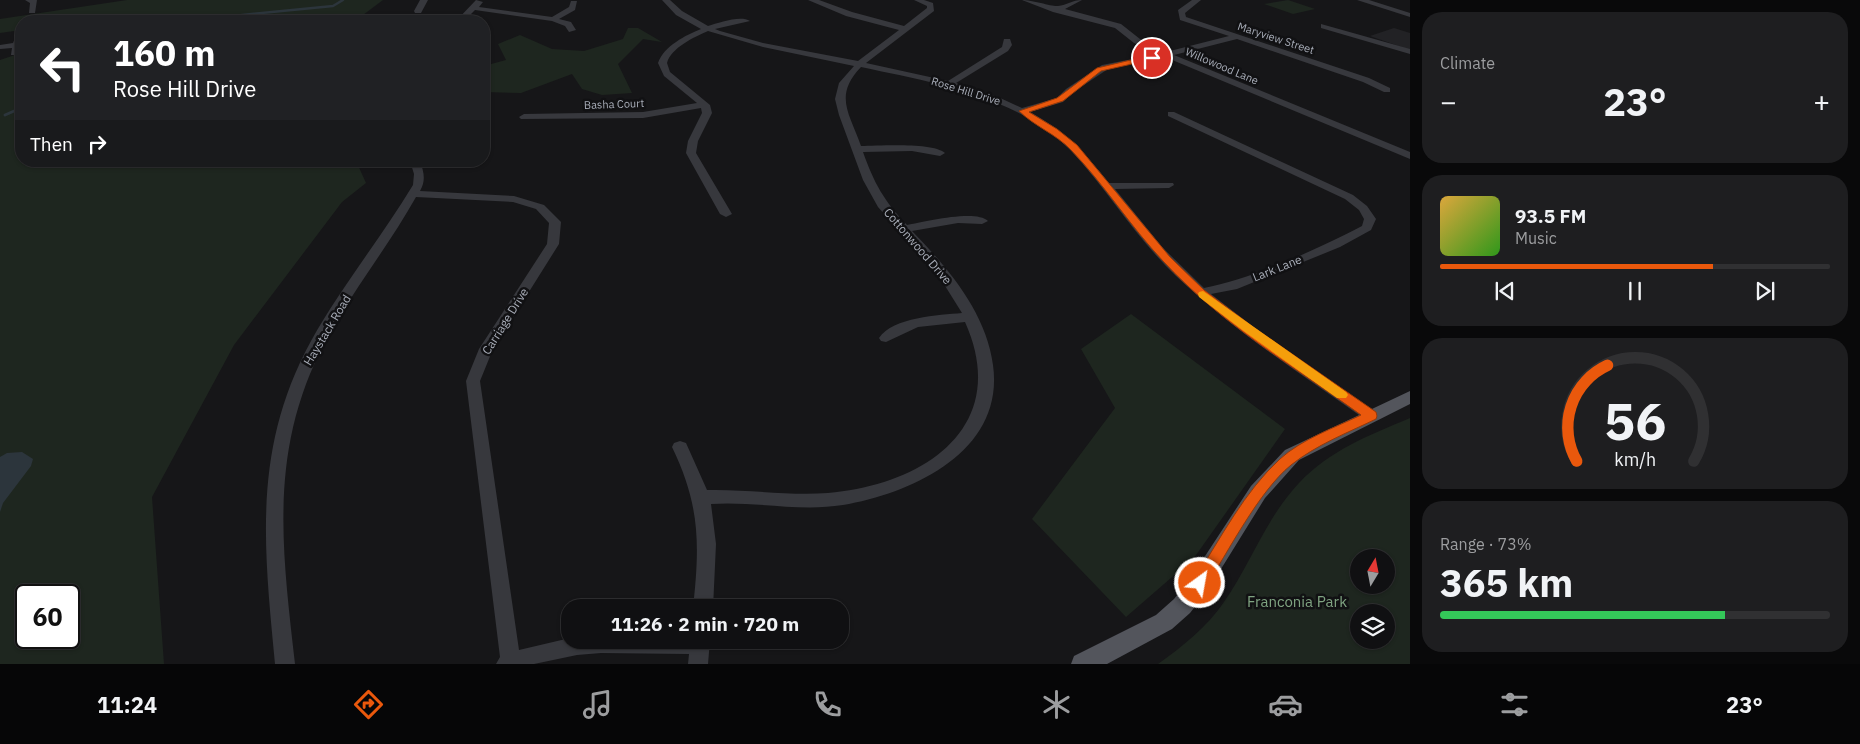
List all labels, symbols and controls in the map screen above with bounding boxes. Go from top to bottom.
street label: Maryview Street [1236,19,1316,57]
text: 160 m [113,30,216,76]
icon: left [30,35,95,100]
pin [1131,37,1173,79]
icon: arrive [1138,44,1166,72]
street label: Willowood Lane [1183,44,1261,88]
text: Climate [1440,53,1495,73]
text: Rose Hill Drive [113,74,256,103]
street label: Rose Hill Drive [930,74,1002,108]
text: 23° [1603,77,1667,126]
text: − [1440,83,1457,120]
text: + [1813,83,1830,120]
street label: Basha Court [584,96,645,112]
icon: right [83,130,111,158]
text: Then [30,132,73,156]
text: 93.5 FM [1515,204,1586,228]
street label: Cottonwood Drive [881,205,955,288]
text: Music [1515,228,1557,248]
street label: Lark Lane [1250,251,1304,285]
icon: previous [1491,277,1519,305]
icon: pause [1621,277,1649,305]
icon: next [1751,277,1779,305]
street label: Carriage Drive [479,285,532,357]
street label: Haystack Road [300,292,354,368]
text: 56 [1604,387,1666,454]
text: km/h [1614,448,1656,471]
text: Range · 73% [1440,534,1532,554]
north arrow [1350,549,1395,594]
map controls [1350,549,1395,649]
position arrow [1173,556,1225,608]
text: 365 km [1440,558,1573,607]
speed limit sign: 60 [15,584,80,649]
park label: Franconia Park [1247,592,1347,611]
button: layers [1350,604,1395,649]
text: 11:26 · 2 min · 720 m [611,612,799,636]
icon: directions [351,687,386,722]
icon: music [580,687,615,722]
icon: phone [810,687,845,722]
icon: climate [1039,687,1074,722]
icon: car [1268,687,1303,722]
icon: filters [1497,687,1532,722]
text: 11:24 [97,690,157,719]
text: 23° [1726,690,1763,719]

